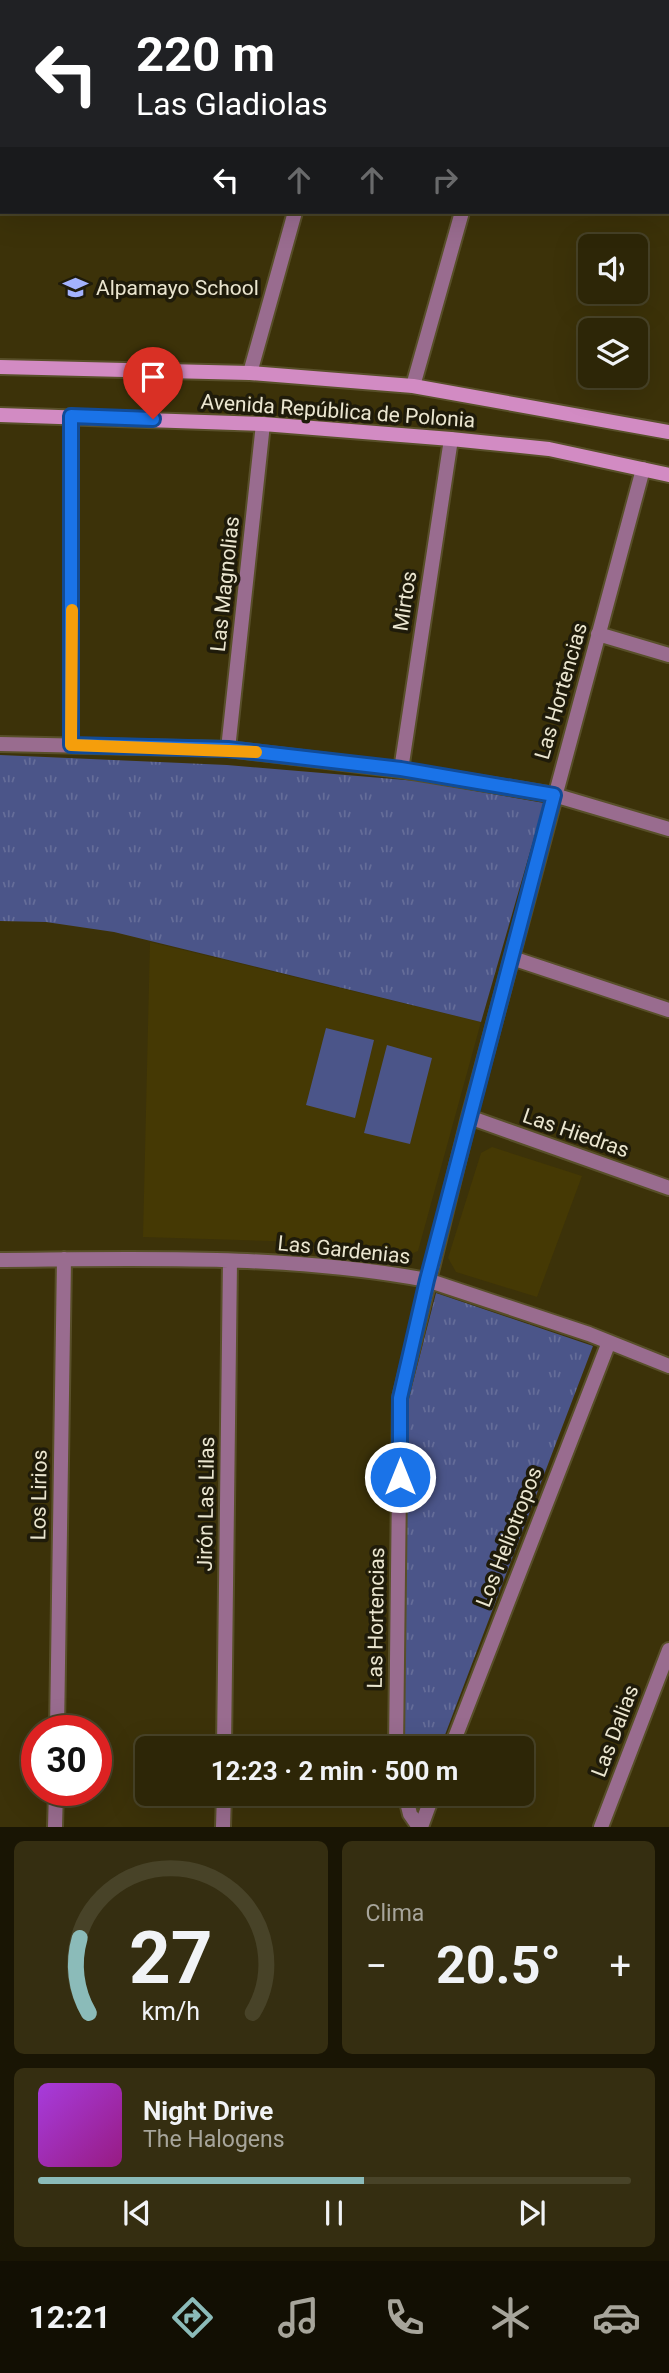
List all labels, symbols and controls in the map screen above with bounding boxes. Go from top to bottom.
text: 220 m [136,26,275,83]
icon: left [21,28,112,119]
text: Las Gladiolas [136,85,328,123]
icon: left [207,161,245,199]
icon: ahead [280,161,318,199]
icon: ahead [353,161,391,199]
icon: right [426,161,464,199]
map controls [578,234,648,388]
button: sound [578,234,648,304]
school or university icon: Alpamayo School [62,274,90,302]
place label: Alpamayo School [96,276,259,300]
button: layers [578,318,648,388]
pin [123,347,183,419]
icon: arrive [134,358,172,396]
street label: Avenida República de Polonia [200,389,476,433]
street label: Las Magnolias [206,515,244,653]
street label: Mirtos [388,569,422,633]
street label: Las Hortencias [530,620,592,762]
street label: Las Hiedras [520,1104,632,1162]
street label: Las Gardenias [276,1231,412,1269]
street label: Jirón Las Lilas [193,1436,219,1572]
position arrow [363,1440,437,1514]
street label: Los Lirios [26,1449,52,1541]
street label: Los Heliotropos [471,1464,547,1610]
street label: Las Hortencias [363,1547,389,1689]
street label: Las Dalias [587,1682,643,1780]
speed limit sign: 30 [21,1715,112,1806]
text: 12:23 · 2 min · 500 m [211,1756,458,1786]
text: Clima [366,1900,424,1927]
text: 27 [129,1916,213,2002]
text: 20.5° [436,1935,561,1996]
text: − [366,1944,387,1988]
text: + [609,1944,631,1988]
text: km/h [141,1997,200,2026]
text: Night Drive [143,2096,273,2126]
text: The Halogens [143,2126,285,2153]
icon: previous [118,2194,156,2232]
icon: pause [315,2194,353,2232]
icon: next [513,2194,551,2232]
icon: directions [168,2293,217,2342]
icon: music [274,2293,323,2342]
icon: phone [380,2293,429,2342]
icon: climate [486,2293,535,2342]
icon: car [592,2293,641,2342]
text: 12:21 [28,2298,111,2336]

